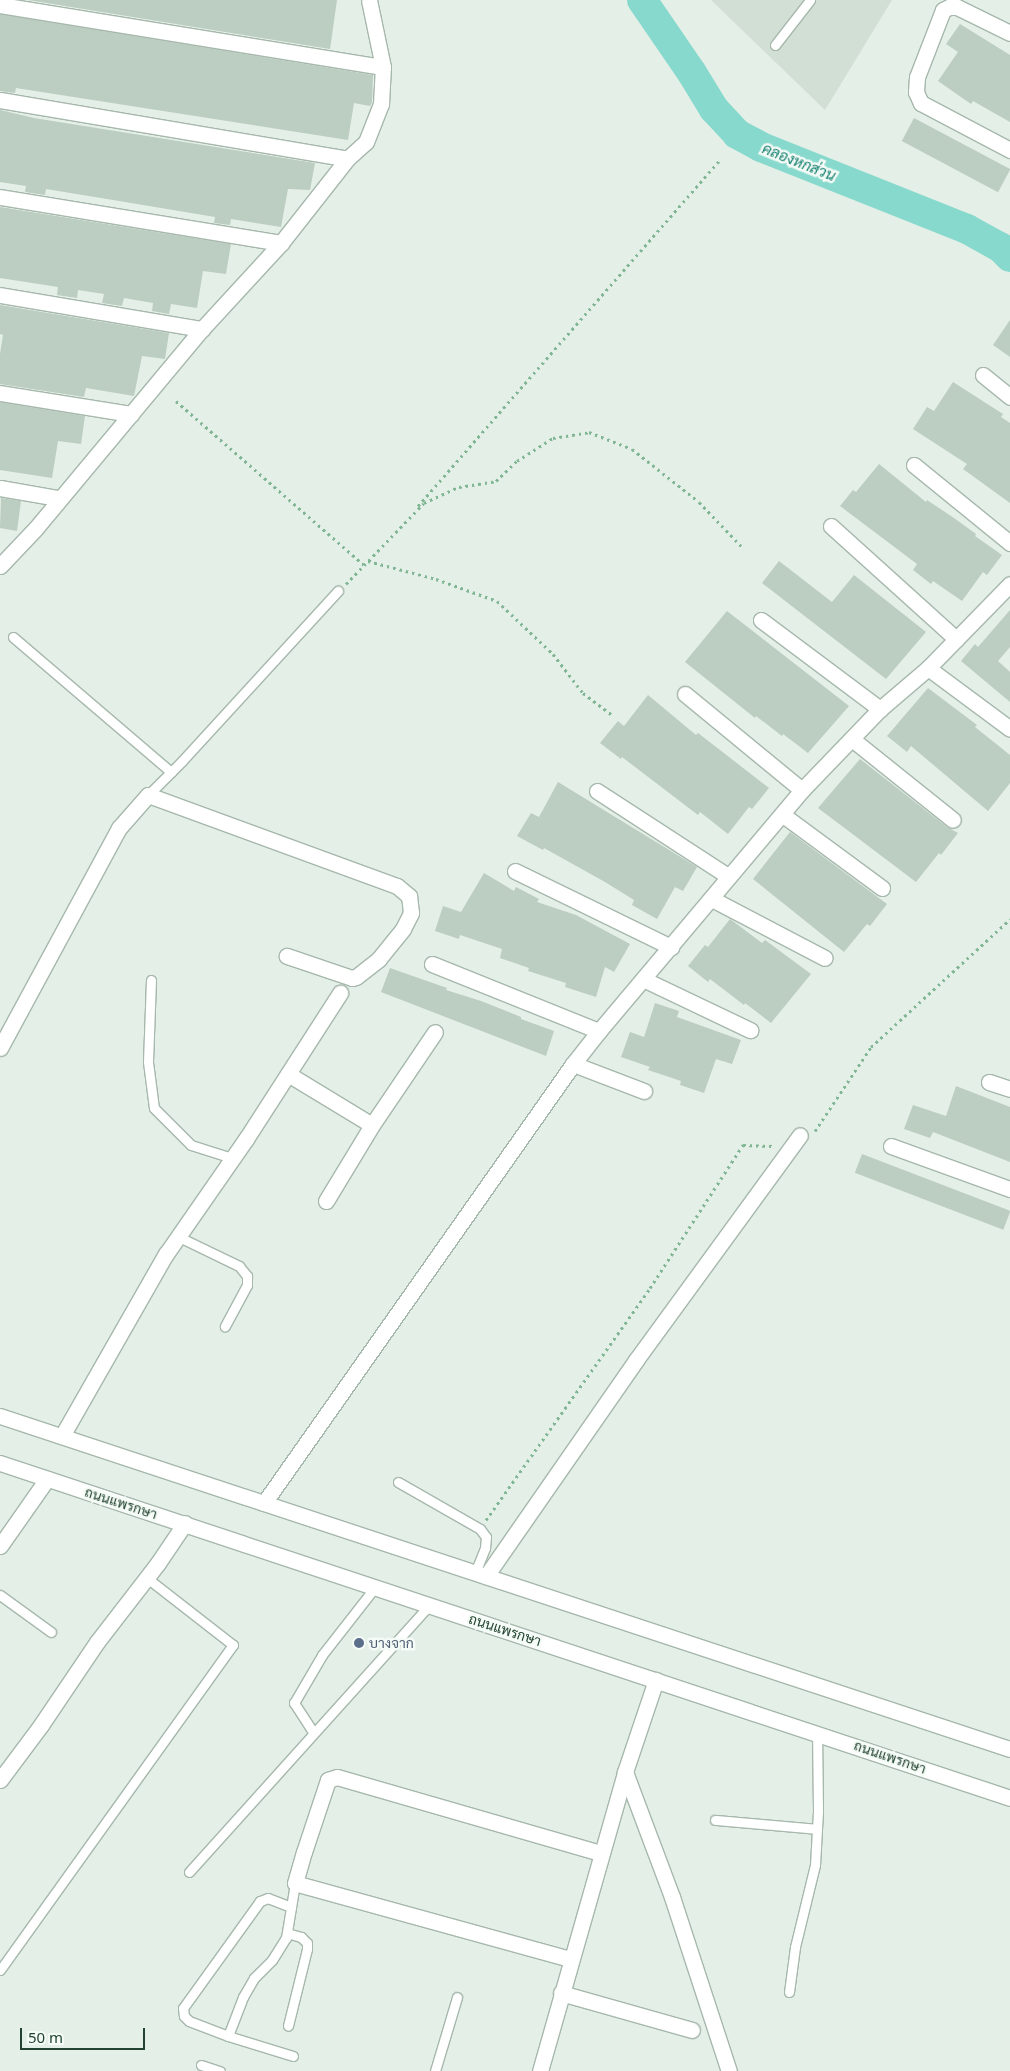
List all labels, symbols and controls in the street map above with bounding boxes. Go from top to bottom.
water label: คลองหกส่วน [760,139,838,185]
street label: ถนนแพรกษา [83,1483,159,1523]
street label: ถนนแพรกษา [467,1610,543,1650]
place label: บางจาก [369,1635,414,1651]
marker: บางจาก [353,1637,365,1649]
street label: ถนนแพรกษา [852,1737,928,1777]
scale bar [22,2018,148,2050]
text: 50 m [28,2027,63,2047]

